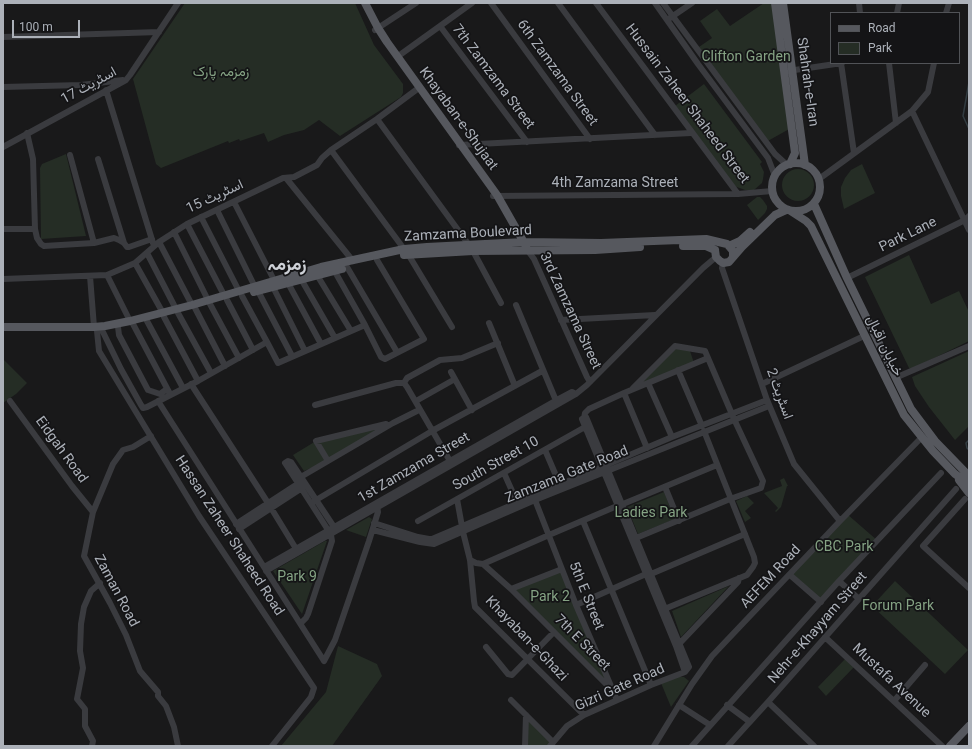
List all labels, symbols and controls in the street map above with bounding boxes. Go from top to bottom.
scale bar [14,12,82,38]
legend [830,12,960,64]
street label: 6th Zamzama Street [513,17,601,129]
text: 100 m [19,20,53,34]
street label: 7th Zamzama Street [448,21,538,133]
street label: Hussain Zaheer Shaheed Street [621,21,753,187]
text: Road [868,21,896,35]
street label: Shahrah-e-Iran [792,36,822,128]
text: Park [868,41,892,55]
park label: Clifton Garden [701,49,791,65]
street label: اسٹریٹ 17 [58,64,120,108]
park label: زمزمہ پارک [193,64,249,80]
street label: Khayaban-e-Shujaat [415,64,501,174]
street label: 4th Zamzama Street [552,175,678,191]
street label: اسٹریٹ 15 [184,176,246,218]
street label: Park Lane [876,214,940,256]
street label: Zamzama Boulevard [404,222,532,246]
street label: 3rd Zamzama Street [536,250,604,372]
district label: زمزمہ [267,254,307,276]
street label: خیابان اقبال [862,313,906,379]
street label: اسٹریٹ 2 [762,366,796,422]
street label: Eidgah Road [31,413,91,487]
street label: 1st Zamzama Street [355,429,473,507]
street label: South Street 10 [450,433,542,495]
street label: Zamzama Gate Road [503,443,631,507]
street label: Hassan Zaheer Shaheed Road [171,453,287,619]
park label: Ladies Park [615,505,687,521]
park label: CBC Park [815,539,873,555]
street label: AEFEM Road [737,542,805,612]
street label: Zaman Road [90,552,142,630]
street label: 5th E Street [565,559,607,633]
park label: Park 9 [277,569,317,585]
street label: Nehr-e-Khayyam Street [765,569,871,687]
park label: Park 2 [530,589,570,605]
street label: Khayaban-e-Ghazi [481,593,571,685]
park label: Forum Park [862,598,934,614]
street label: 7th E Street [551,612,613,674]
street label: Mustafa Avenue [848,640,934,722]
street label: Gizri Gate Road [573,661,667,715]

